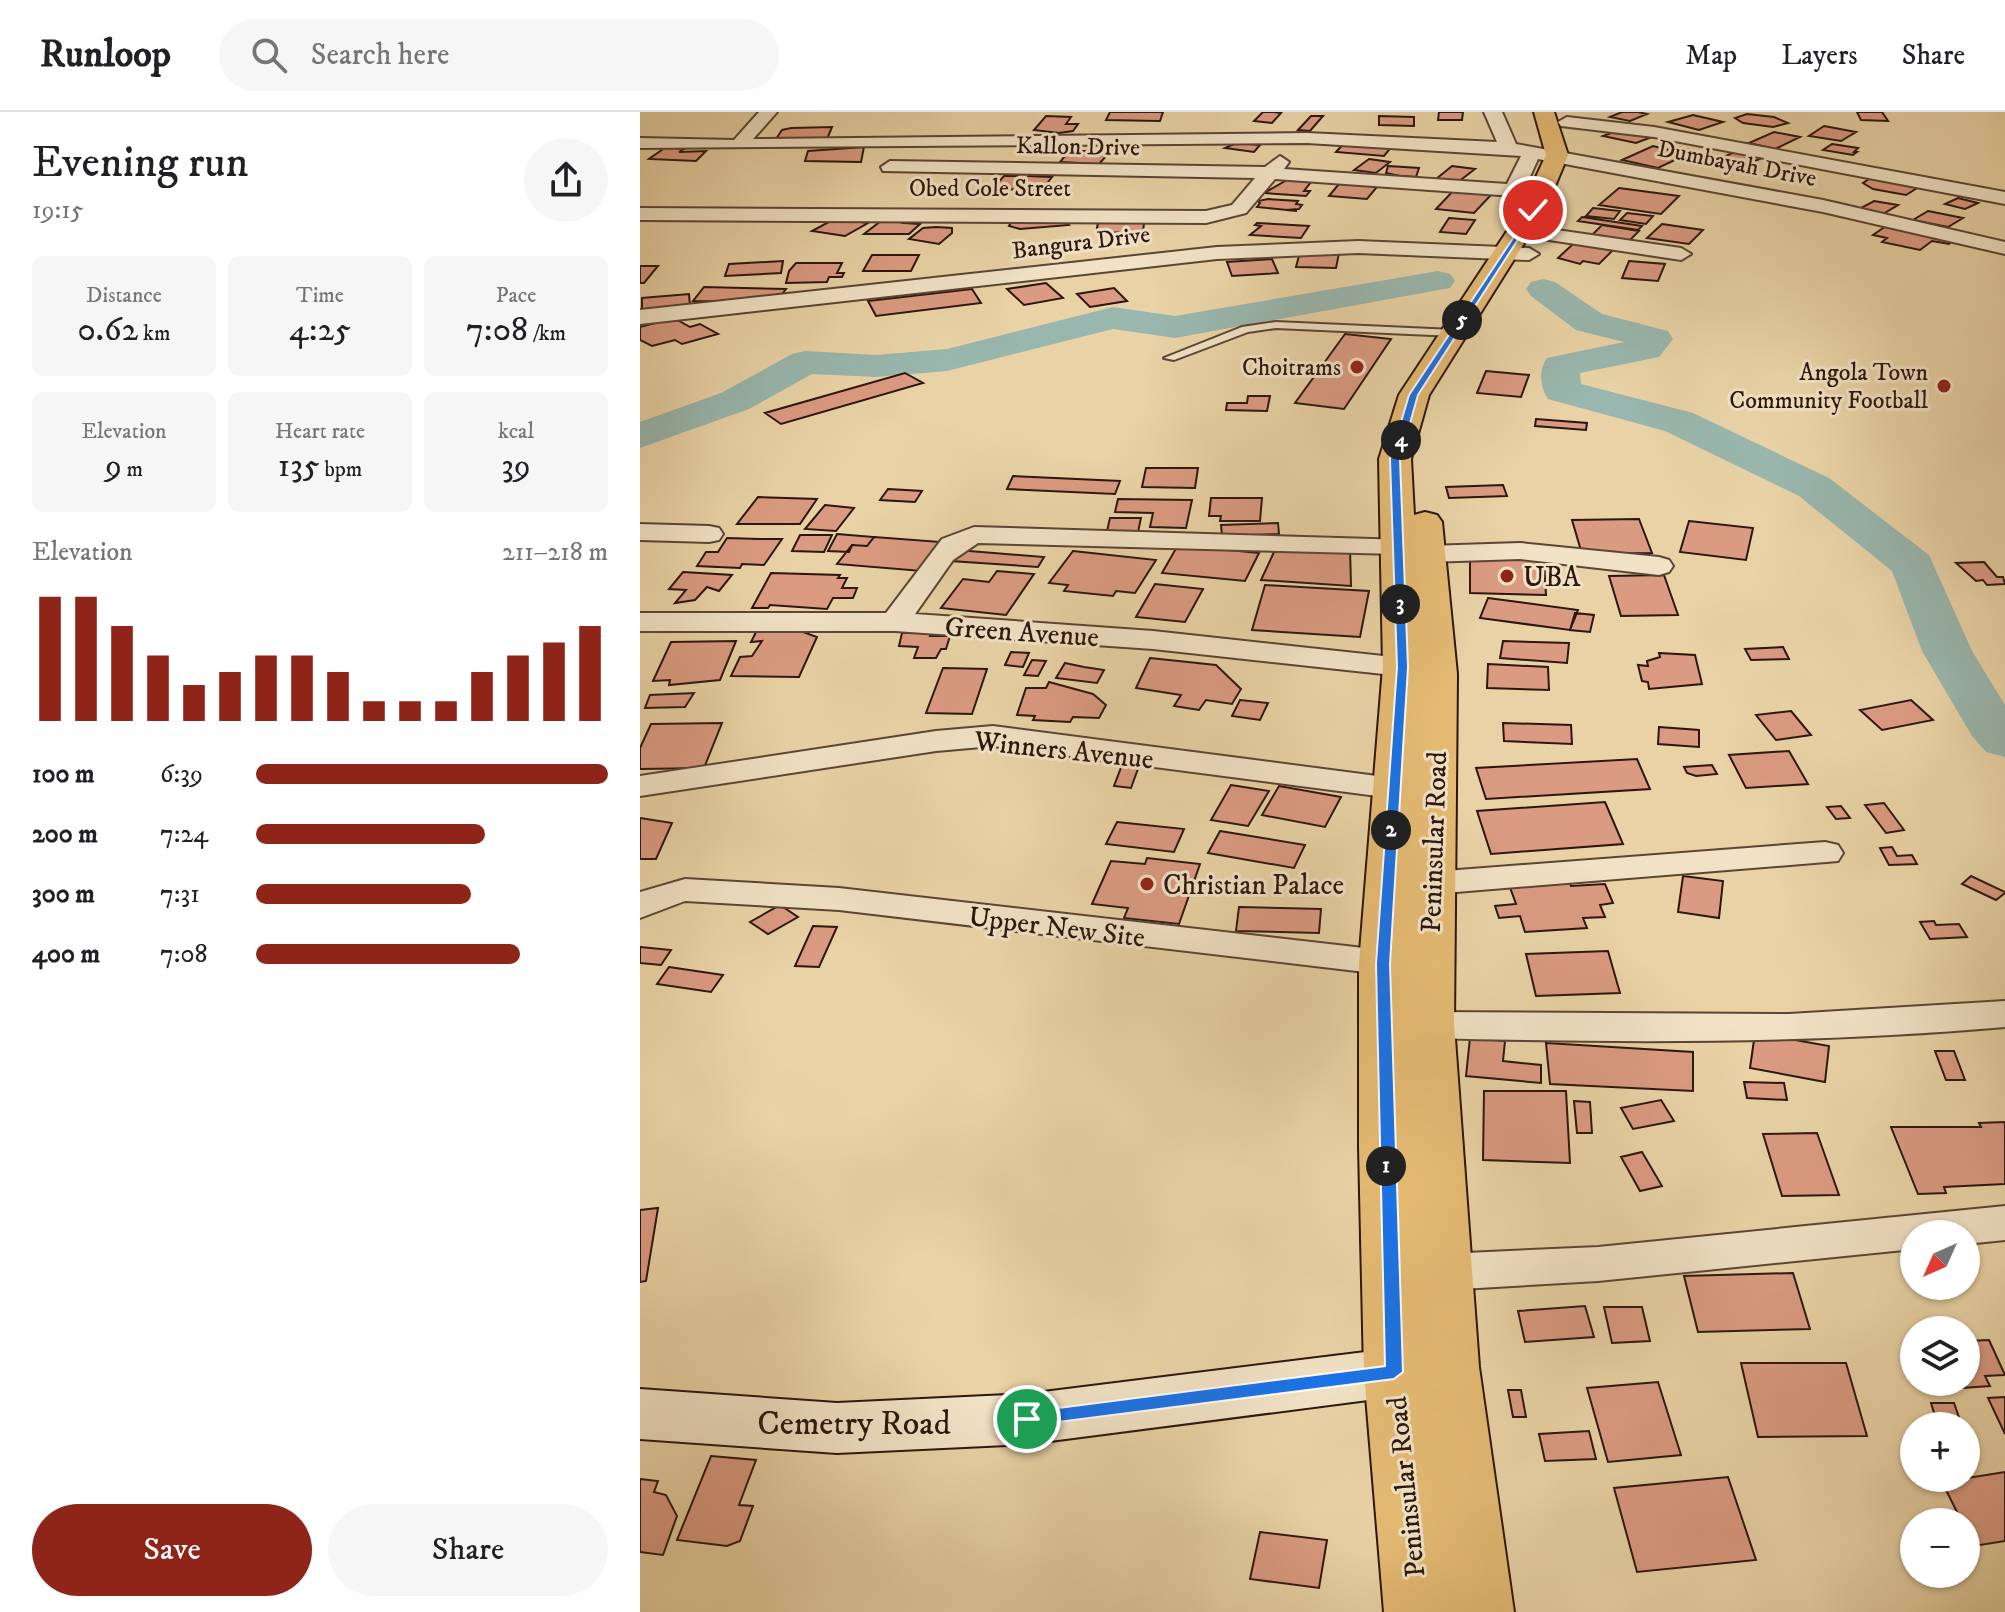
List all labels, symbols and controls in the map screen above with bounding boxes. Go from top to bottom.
search box [219,19,779,91]
text: Runloop [40,31,171,79]
icon: search [247,33,291,77]
text: Search here [311,37,449,74]
text: Map [1686,38,1737,73]
text: Layers [1781,38,1858,73]
text: Share [1902,38,1965,73]
street label: Kallon Drive [1016,131,1140,163]
street label: Dumbayah Drive [1655,134,1819,194]
text: Evening run [32,136,249,191]
button: share [524,138,608,222]
street label: Obed Cole Street [909,174,1071,204]
pin [1499,176,1567,244]
icon: check [1511,188,1555,232]
text: 19:15 [32,194,84,227]
street label: Bangura Drive [1010,220,1152,266]
text: Distance [86,282,162,309]
text: Time [296,282,344,309]
text: Pace [496,282,536,309]
pin: 5 [1442,300,1482,340]
text: 5 [1457,306,1467,333]
text: 0.62 [78,309,138,351]
text: 4:25 [289,309,351,351]
text: 7:08 [466,309,528,351]
text: km [138,320,170,347]
text: /km [528,320,566,347]
place label: Choitrams [1242,353,1341,383]
marker: Choitrams [1348,358,1366,376]
place label: Angola Town Community Football [1729,358,1929,416]
marker: Angola Town Community Football [1935,377,1953,395]
text: Elevation [81,418,167,445]
text: Heart rate [275,418,365,445]
text: kcal [498,418,534,445]
pin: 4 [1381,420,1421,460]
text: 4 [1395,426,1407,453]
text: 9 [105,445,122,487]
text: 135 [278,445,320,487]
text: 39 [501,445,531,487]
text: m [122,456,143,483]
text: bpm [320,456,362,483]
text: Elevation [32,536,133,569]
text: 211–218 m [502,536,608,569]
place label: UBA [1523,560,1581,595]
marker: UBA [1498,567,1516,585]
pin: 3 [1380,584,1420,624]
text: 3 [1396,590,1404,617]
street label: Green Avenue [944,610,1100,655]
street label: Winners Avenue [971,724,1155,777]
street label: Peninsular Road [1414,751,1455,933]
text: 100 m [32,758,95,791]
text: 6:39 [160,758,203,791]
pin: 2 [1371,810,1411,850]
text: 2 [1386,816,1396,843]
text: 200 m [32,818,98,851]
text: 7:24 [160,818,208,851]
place label: Christian Palace [1163,868,1344,903]
marker: Christian Palace [1138,875,1156,893]
text: 300 m [32,878,95,911]
text: 7:31 [160,878,200,911]
street label: Upper New Site [967,899,1147,956]
text: 400 m [32,938,100,971]
text: 7:08 [160,938,207,971]
pin: 1 [1366,1146,1406,1186]
text: 1 [1382,1152,1390,1179]
north arrow [1900,1220,1980,1300]
map controls [1900,1220,1980,1588]
button: layers [1900,1316,1980,1396]
pin [993,1385,1061,1453]
street label: Peninsular Road [1380,1395,1433,1579]
icon: arrive [1005,1397,1049,1441]
street label: Cemetry Road [757,1403,951,1445]
button: + [1900,1412,1980,1492]
button: Save [32,1504,312,1596]
button: Share [328,1504,608,1596]
button: − [1900,1508,1980,1588]

